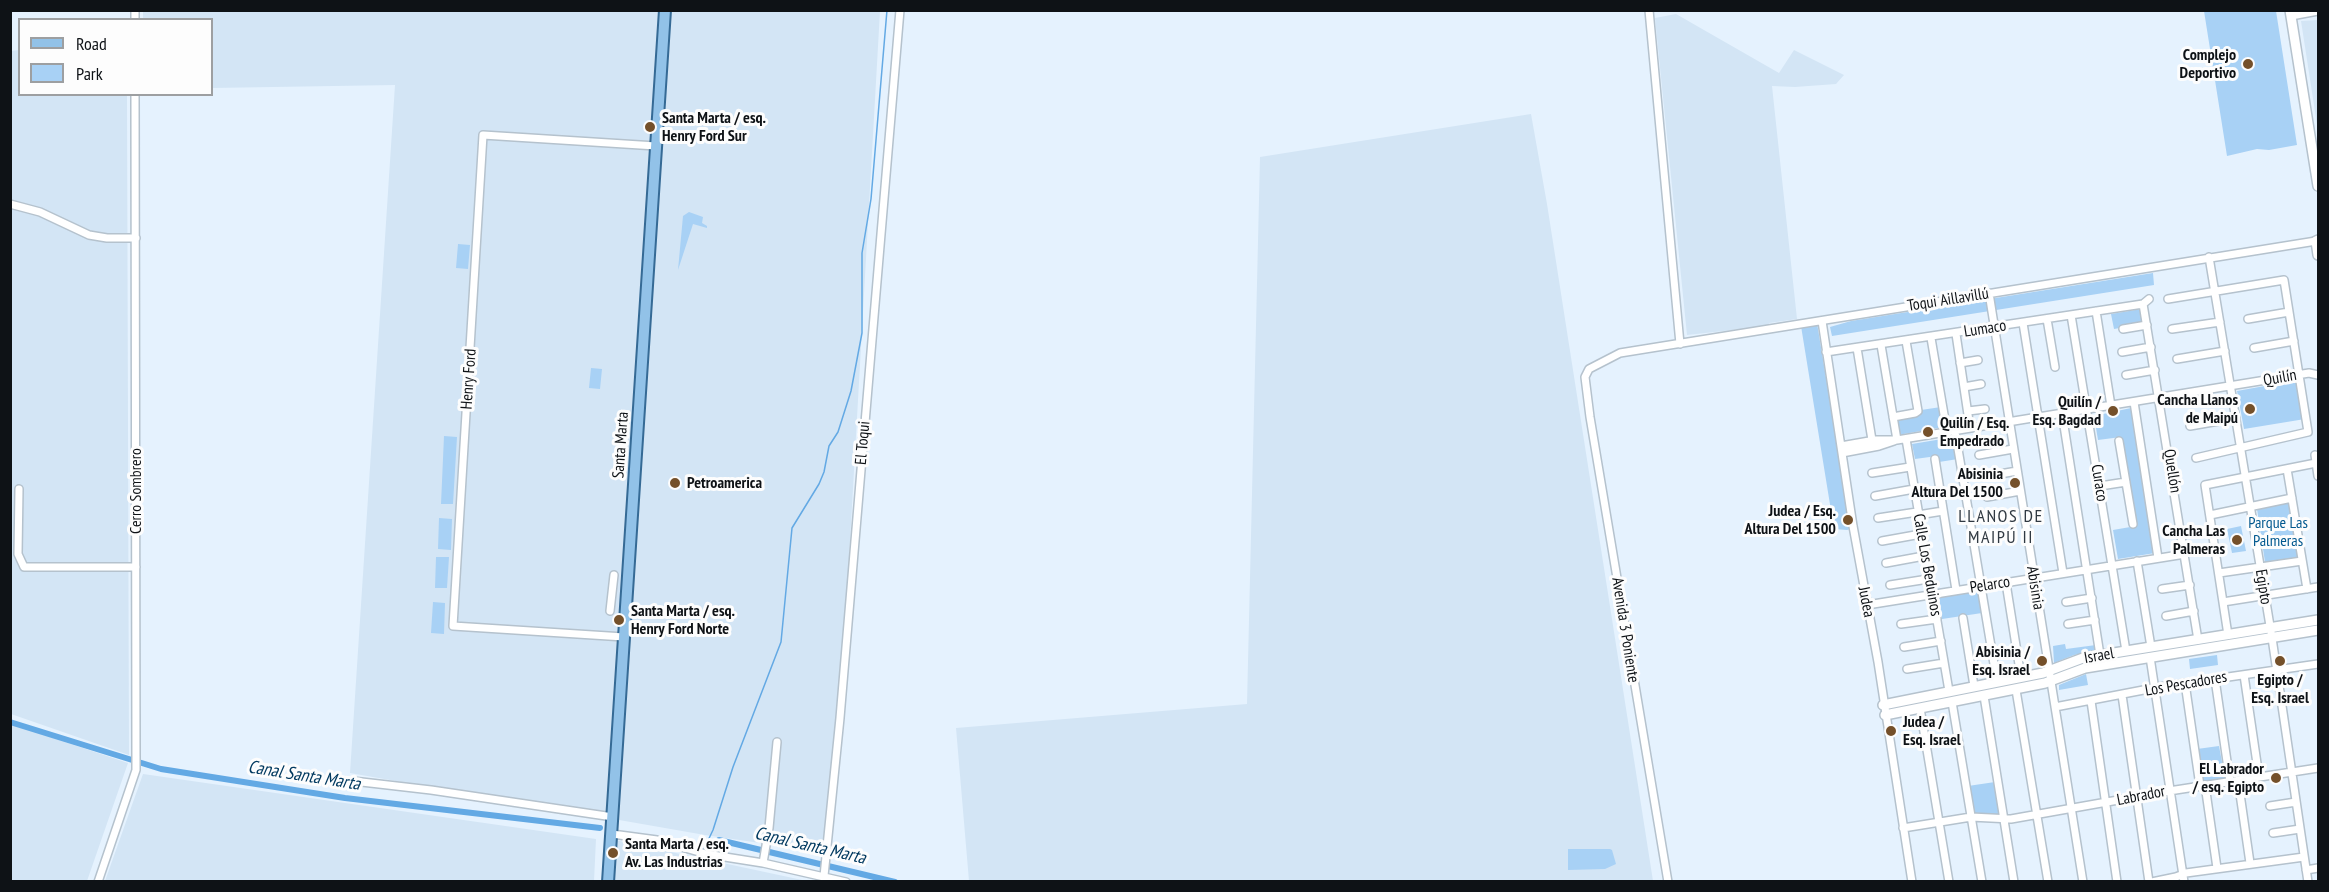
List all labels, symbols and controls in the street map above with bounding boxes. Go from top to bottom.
legend [18,18,213,96]
text: Road [76,32,107,55]
place label: Complejo Deportivo [2180,45,2236,83]
marker: Complejo Deportivo [2241,57,2255,71]
text: Park [76,62,103,85]
place label: Santa Marta / esq. Henry Ford Sur [662,108,766,146]
marker: Santa Marta / esq. Henry Ford Sur [643,120,657,134]
street label: Toqui Aillavillú [1906,284,1990,316]
street label: Lumaco [1963,316,2007,342]
street label: Henry Ford [457,348,481,410]
street label: Quilín [2262,366,2298,390]
place label: Cancha Llanos de Maipú [2157,390,2238,428]
place label: Quilín / Esq. Bagdad [2032,392,2101,430]
marker: Cancha Llanos de Maipú [2243,402,2257,416]
marker: Quilín / Esq. Bagdad [2106,404,2120,418]
street label: Santa Marta [609,411,633,479]
place label: Quilín / Esq. Empedrado [1940,413,2009,451]
street label: El Toqui [852,420,874,466]
marker: Quilín / Esq. Empedrado [1921,425,1935,439]
street label: Cerro Sombrero [126,448,146,534]
street label: Quellón [2159,448,2185,494]
street label: Curaco [2087,463,2111,503]
place label: Abisinia Altura Del 1500 [1912,464,2003,502]
place label: Petroamerica [687,473,762,493]
marker: Petroamerica [668,476,682,490]
marker: Abisinia Altura Del 1500 [2008,476,2022,490]
place label: Judea / Esq. Altura Del 1500 [1745,501,1836,539]
district label: LLANOS DE MAIPÚ II [1958,506,2044,548]
street label: Calle Los Beduinos [1909,512,1945,618]
marker: Judea / Esq. Altura Del 1500 [1841,513,1855,527]
park label: Parque Las Palmeras [2248,513,2308,551]
place label: Cancha Las Palmeras [2162,521,2225,559]
marker: Cancha Las Palmeras [2230,533,2244,547]
street label: Abisinia [2022,565,2048,611]
street label: Egipto [2251,568,2275,606]
street label: Pelarco [1969,572,2011,598]
street label: Avenida 3 Poniente [1607,576,1643,684]
street label: Judea [1854,585,1878,619]
place label: Santa Marta / esq. Henry Ford Norte [631,601,735,639]
marker: Santa Marta / esq. Henry Ford Norte [612,613,626,627]
place label: Abisinia / Esq. Israel [1972,642,2030,680]
street label: Israel [2082,644,2116,668]
marker: Abisinia / Esq. Israel [2035,654,2049,668]
marker: Egipto / Esq. Israel [2273,654,2287,668]
street label: Los Pescadores [2144,667,2228,701]
place label: Egipto / Esq. Israel [2251,670,2309,708]
place label: Judea / Esq. Israel [1903,712,1961,750]
marker: Judea / Esq. Israel [1884,724,1898,738]
water label: Canal Santa Marta [246,756,362,796]
place label: El Labrador / esq. Egipto [2192,759,2264,797]
marker: El Labrador / esq. Egipto [2269,771,2283,785]
street label: Labrador [2115,782,2167,810]
water label: Canal Santa Marta [752,823,868,869]
place label: Santa Marta / esq. Av. Las Industrias [625,834,729,872]
marker: Santa Marta / esq. Av. Las Industrias [606,846,620,860]

